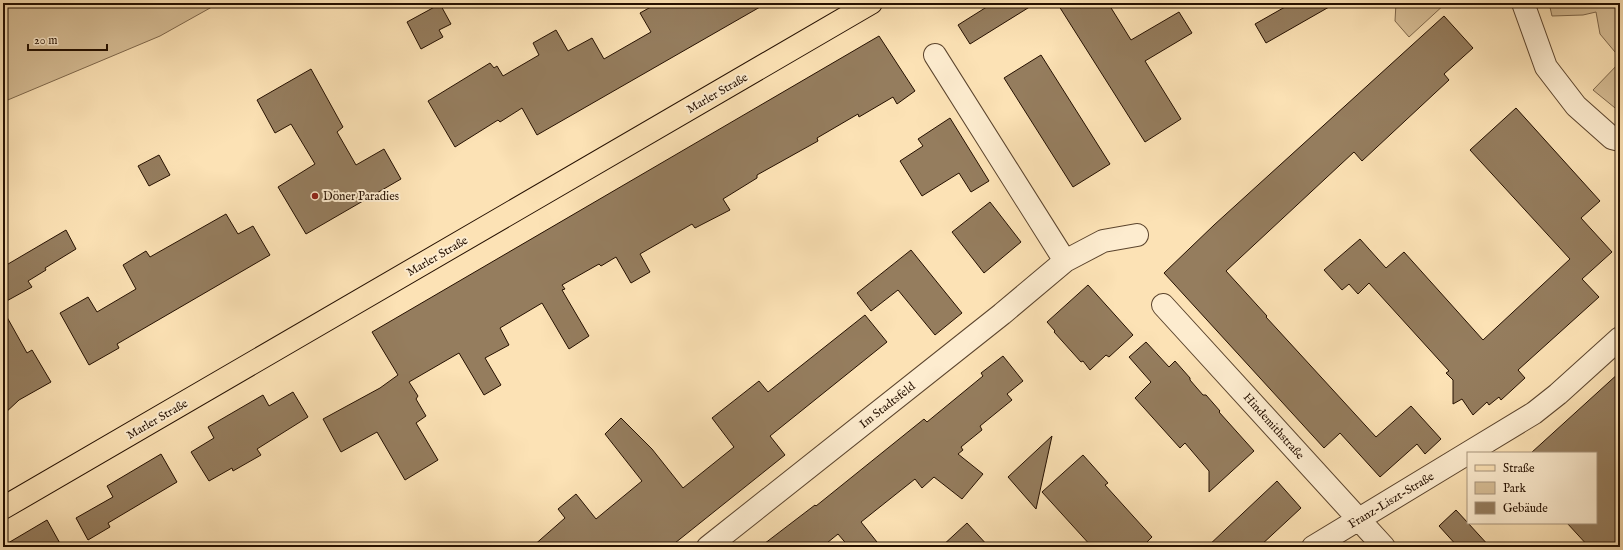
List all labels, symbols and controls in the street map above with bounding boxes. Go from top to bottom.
scale bar [28,26,107,52]
text: 20 m [34,33,57,48]
street label: Marler Straße [684,70,751,117]
place label: Döner Paradies [323,189,399,204]
marker: Döner Paradies [310,191,320,201]
street label: Marler Straße [404,233,471,280]
street label: Im Stadtsfeld [856,379,919,432]
street label: Hindemithstraße [1240,390,1308,463]
street label: Marler Straße [124,396,191,443]
legend [1467,452,1597,524]
text: Straße [1503,461,1535,476]
street label: Franz-Liszt-Straße [1346,469,1437,532]
text: Park [1503,481,1526,496]
text: Gebäude [1503,501,1548,516]

